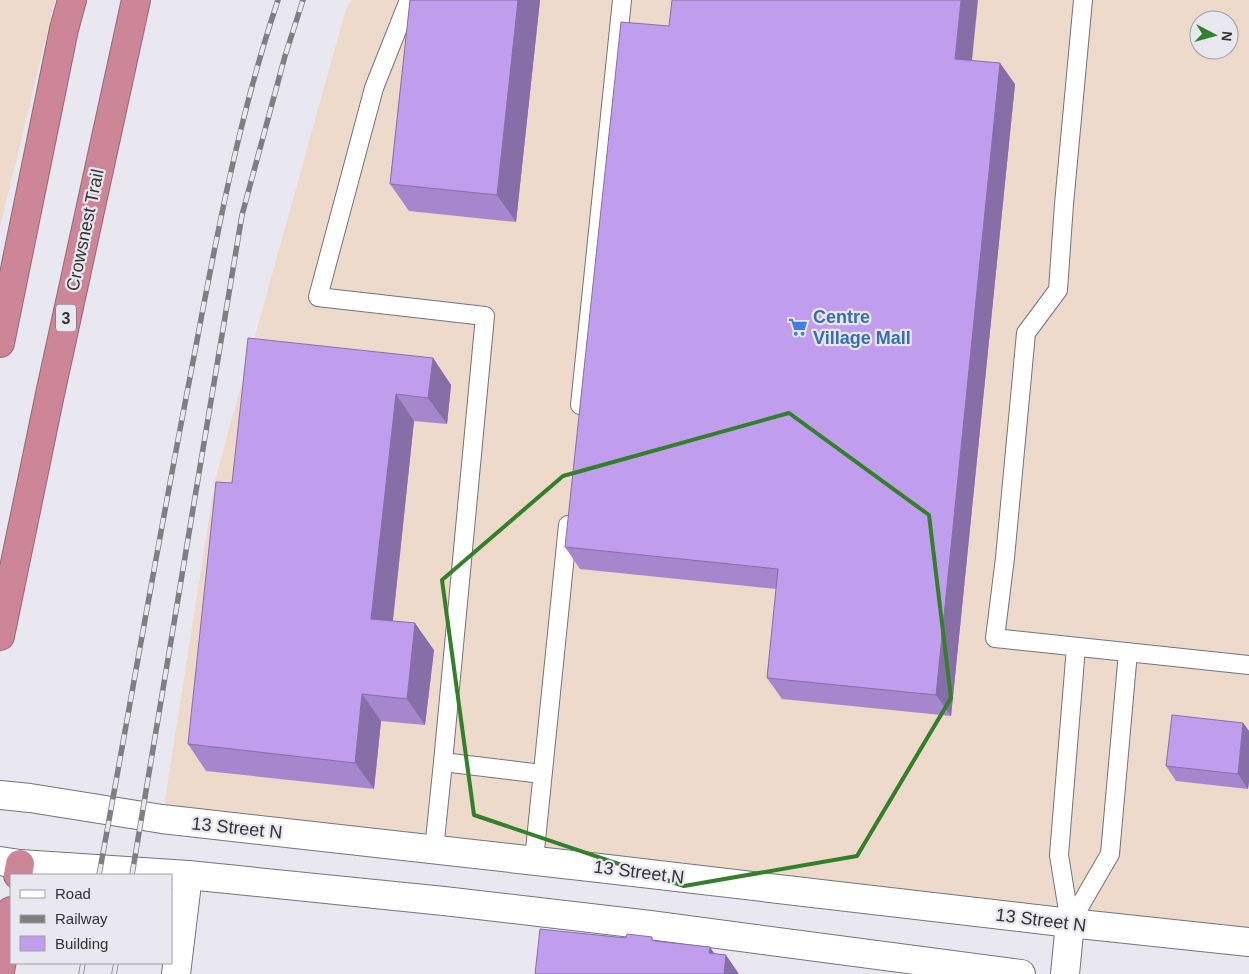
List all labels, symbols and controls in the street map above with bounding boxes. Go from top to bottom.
north arrow [1189,10,1239,60]
text: N [1218,30,1235,42]
street label: Crowsnest Trail [62,167,108,293]
road number: 3 [56,304,76,332]
place label: Centre Village Mall [813,307,911,348]
supermarket icon: Centre Village Mall [787,316,809,338]
street label: 13 Street N [191,813,283,843]
street label: 13 Street N [593,857,685,887]
legend [10,874,172,964]
text: Road [55,885,91,902]
street label: 13 Street N [995,905,1087,935]
text: Railway [55,910,108,927]
text: Building [55,935,108,952]

